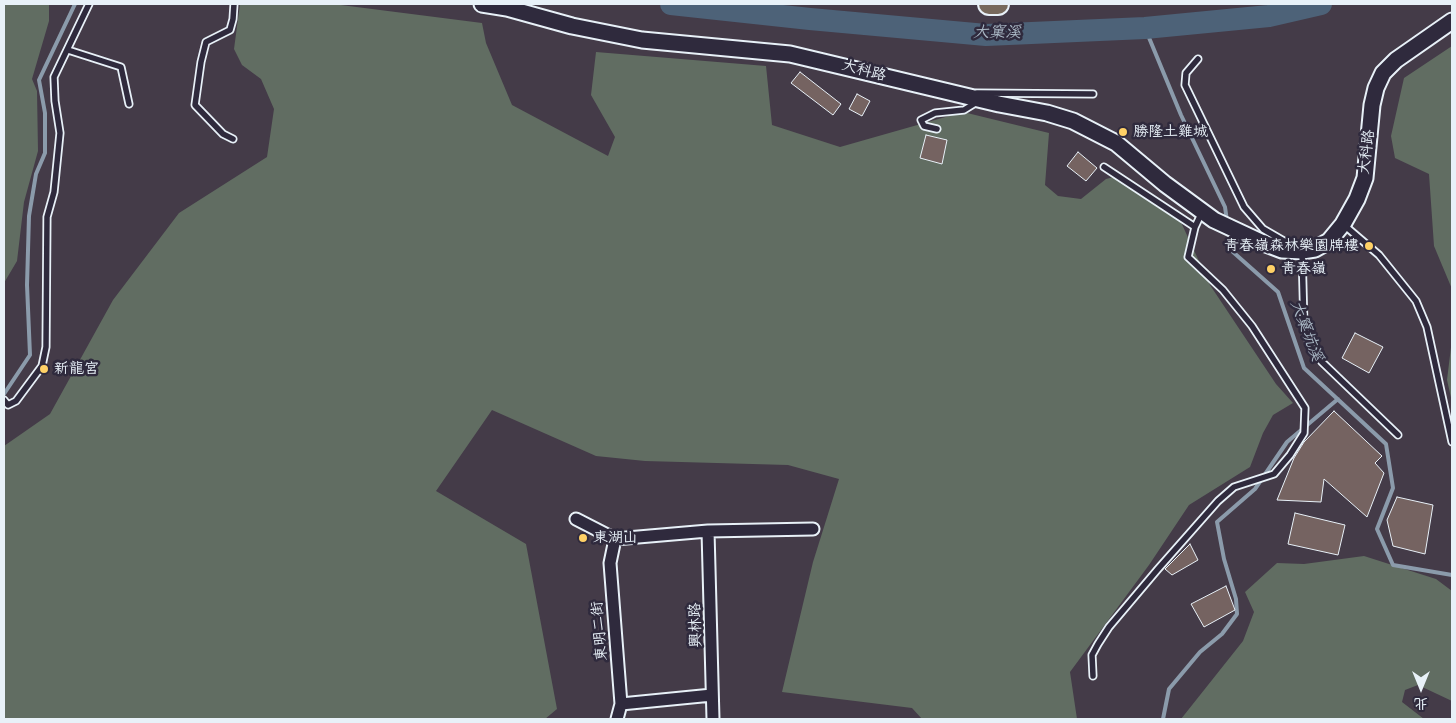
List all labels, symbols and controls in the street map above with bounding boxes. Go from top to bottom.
water label: 大窠溪 [973,23,1021,43]
street label: 大科路 [840,56,888,86]
place label: 勝隆土雞城 [1133,123,1208,141]
marker: 勝隆土雞城 [1117,126,1129,138]
street label: 大科路 [1355,129,1379,175]
place label: 青春嶺森林樂園牌樓 [1224,237,1359,255]
marker: 青春嶺森林樂園牌樓 [1363,240,1375,252]
place label: 青春嶺 [1281,260,1326,278]
marker: 青春嶺 [1265,263,1277,275]
water label: 大窠坑溪 [1286,298,1326,364]
place label: 新龍宮 [54,360,99,378]
marker: 新龍宮 [38,363,50,375]
place label: 東湖山 [593,529,638,547]
marker: 東湖山 [577,532,589,544]
street label: 東明二街 [588,600,612,662]
street label: 興林路 [687,602,705,648]
north arrow [1396,663,1446,713]
text: 北 [1414,695,1428,712]

